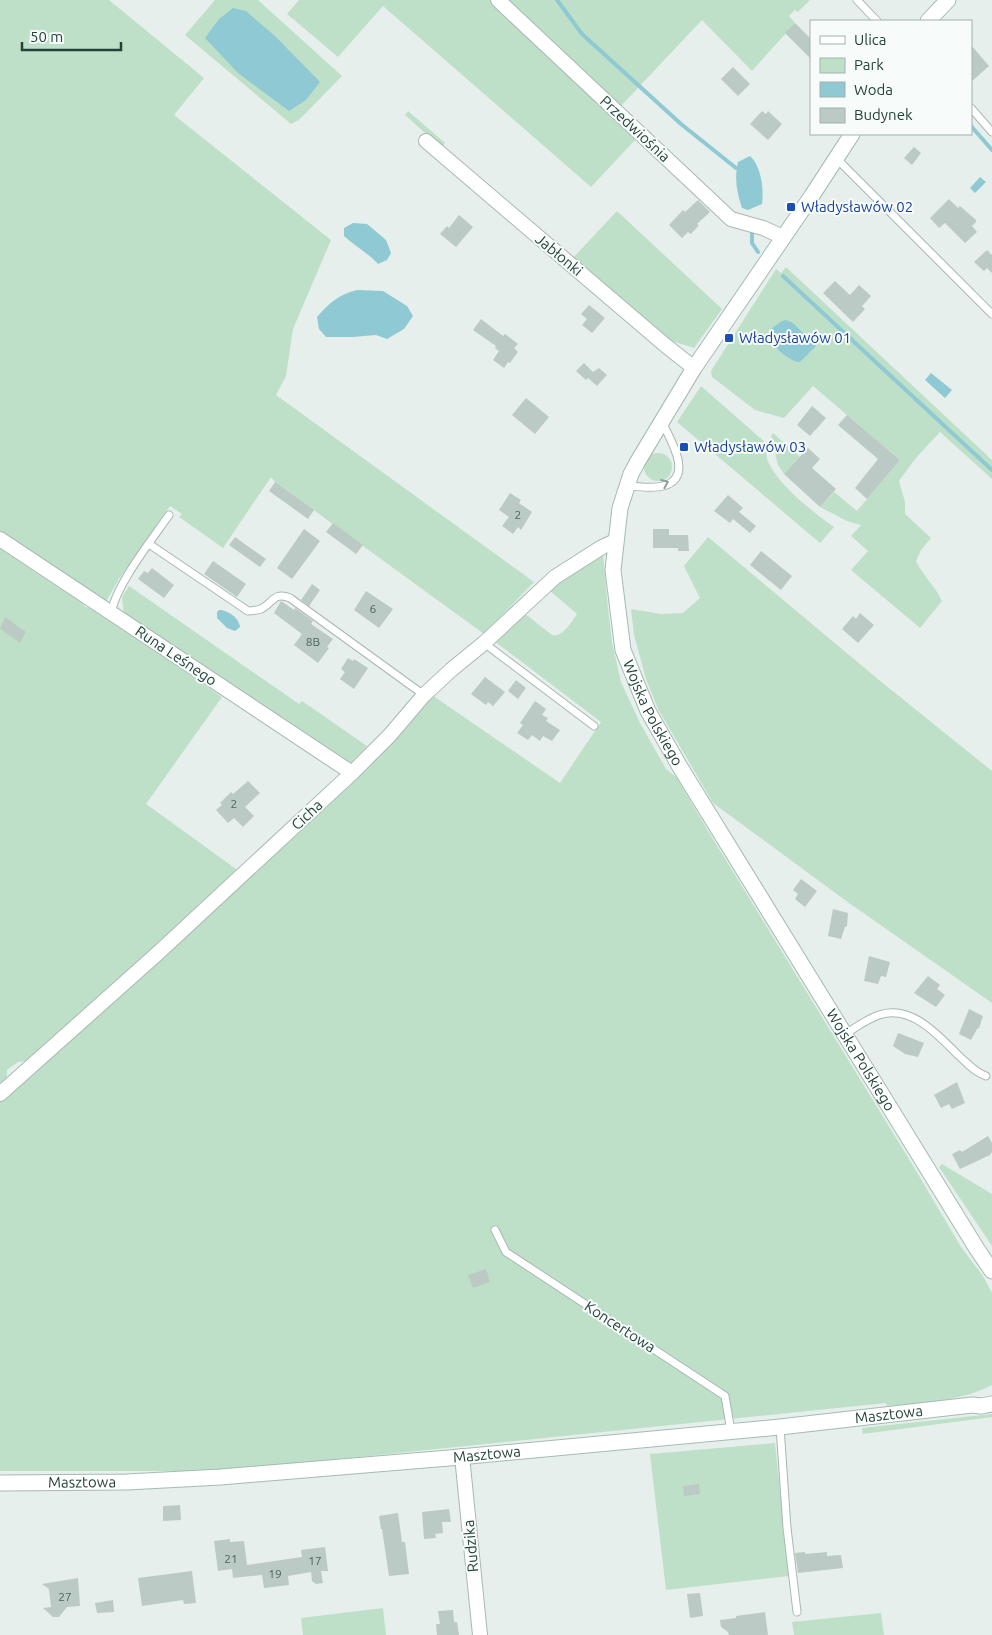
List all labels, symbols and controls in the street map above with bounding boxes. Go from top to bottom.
scale bar [22,20,121,52]
legend [810,20,972,135]
text: 50 m [30,28,63,45]
text: Ulica [854,31,886,48]
text: Park [854,56,884,73]
text: Woda [854,81,893,98]
street label: Przedwiośnia [597,92,674,165]
text: Budynek [854,106,913,123]
place label: Władysławów 02 [801,198,913,215]
marker: Władysławów 02 [785,201,797,213]
street label: Jabłonki [532,230,586,279]
place label: Władysławów 01 [739,329,851,346]
marker: Władysławów 01 [723,332,735,344]
place label: Władysławów 03 [694,438,806,455]
marker: Władysławów 03 [678,441,690,453]
one-way arrow [660,479,669,490]
house number: 2 [515,508,521,521]
house number: 6 [370,602,377,615]
street label: Runa Leśnego [132,622,220,689]
house number: 8B [306,635,320,648]
street label: Wojska Polskiego [620,657,686,769]
street label: Cicha [288,796,326,833]
house number: 2 [231,797,237,810]
street label: Wojska Polskiego [823,1006,899,1114]
street label: Koncertowa [582,1297,659,1356]
street label: Masztowa [854,1402,924,1426]
street label: Masztowa [452,1442,522,1466]
street label: Masztowa [48,1473,116,1491]
street label: Rudzika [460,1519,481,1573]
house number: 21 [224,1552,238,1565]
house number: 17 [308,1554,322,1567]
house number: 19 [268,1567,282,1580]
house number: 27 [58,1590,72,1603]

